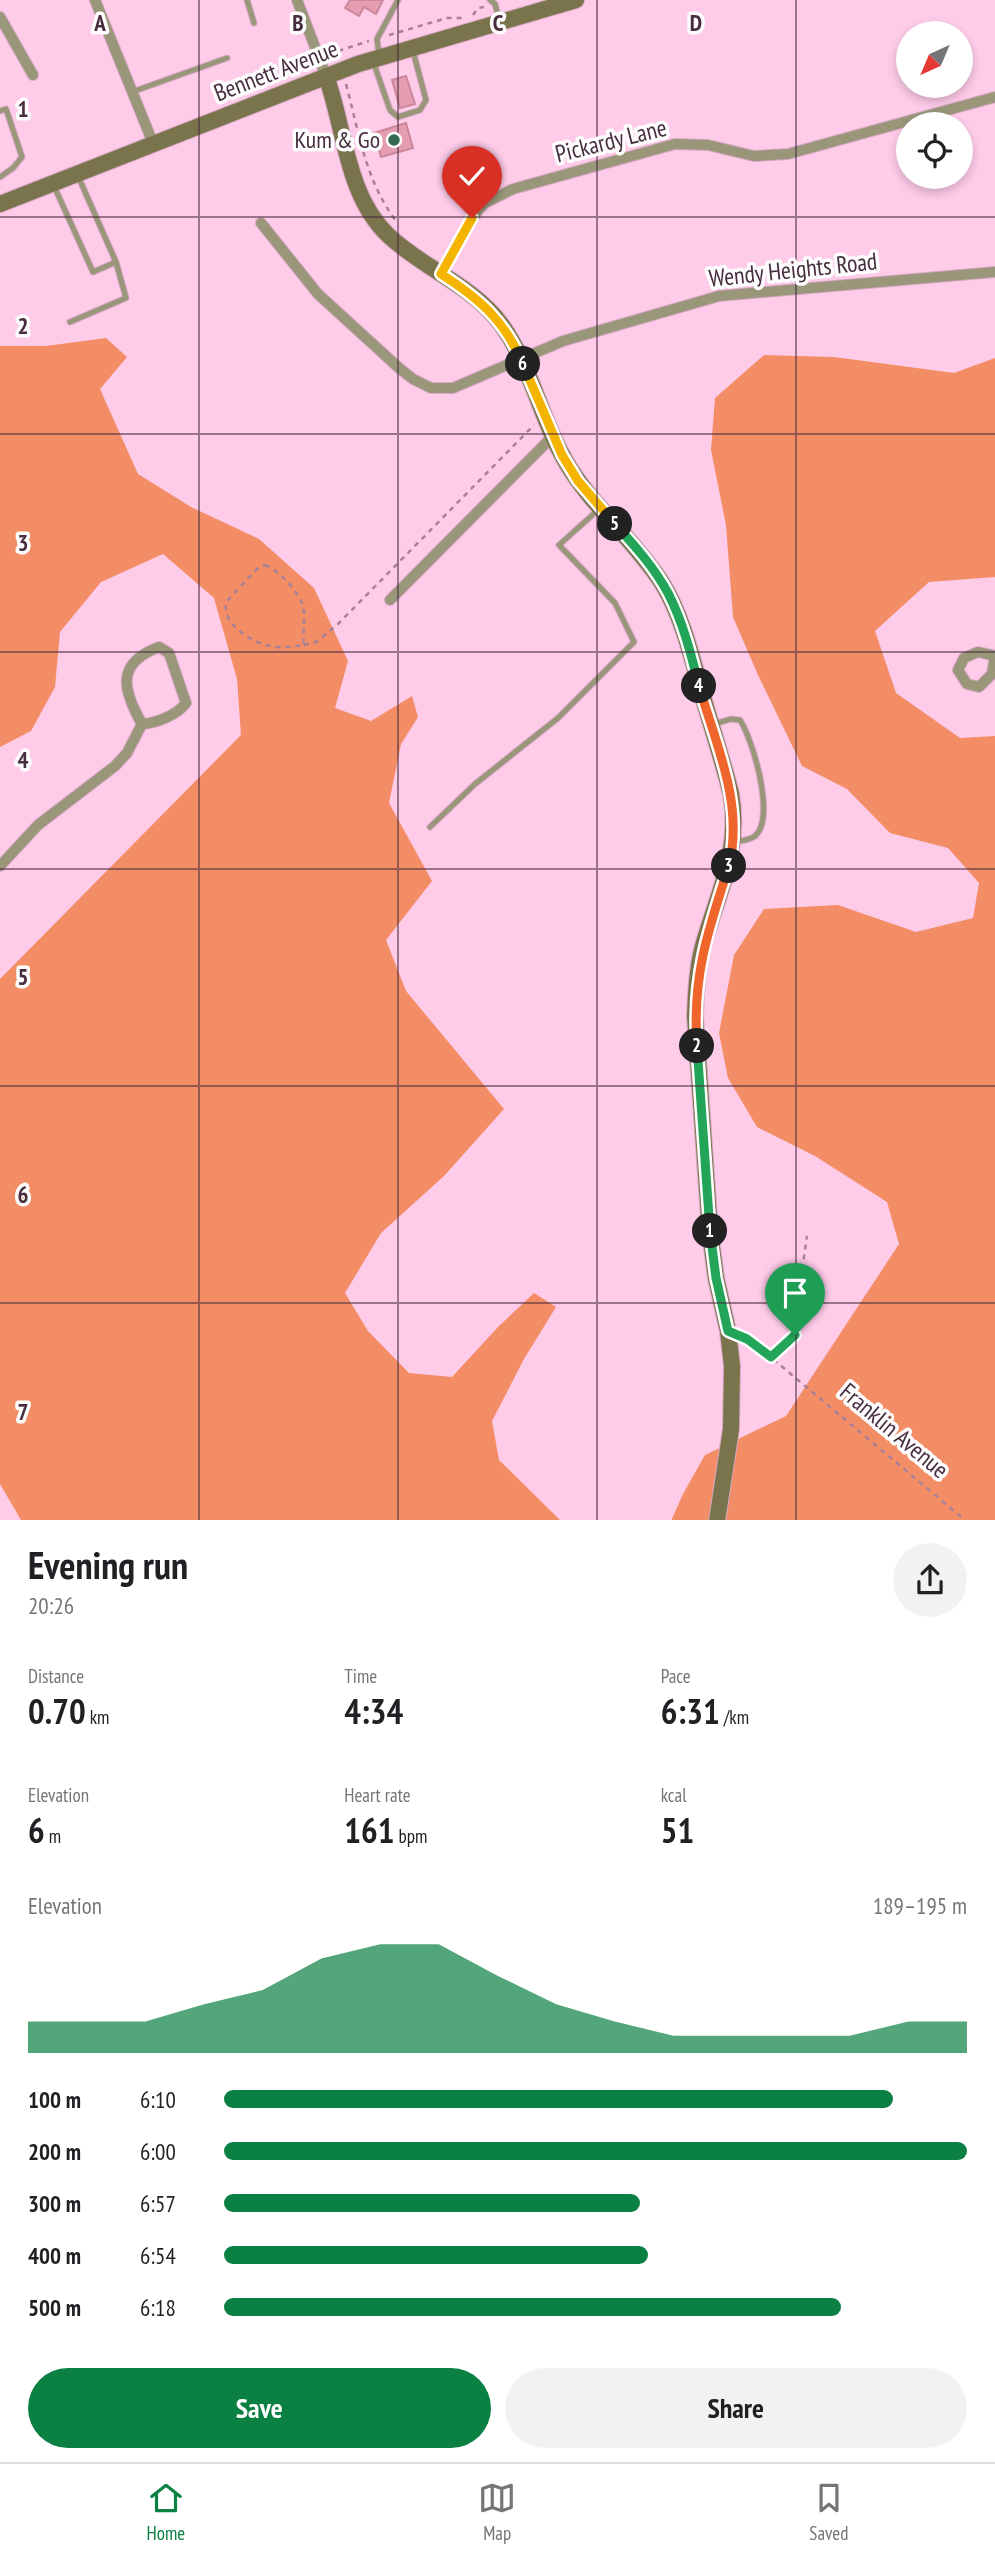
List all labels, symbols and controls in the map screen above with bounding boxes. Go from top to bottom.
text: A [93,8,106,37]
text: B [292,8,304,37]
text: C [493,8,504,37]
text: D [690,8,702,37]
north arrow [896,21,973,98]
map controls [896,21,973,189]
street label: Bennett Avenue [209,33,342,108]
text: 1 [18,94,29,123]
street label: Pickardy Lane [552,112,670,169]
button: locate [896,112,973,189]
place label: Kum & Go [295,124,380,155]
marker: Kum & Go [386,132,402,148]
pin [442,146,502,218]
icon: check [453,157,491,195]
street label: Wendy Heights Road [707,245,879,294]
text: 2 [18,311,29,340]
pin: 6 [505,346,540,382]
text: 6 [518,351,527,375]
pin: 5 [598,506,632,542]
text: 5 [610,511,619,535]
text: 3 [18,528,29,557]
pin: 4 [682,668,716,704]
text: 4 [694,673,703,697]
text: 4 [18,745,29,774]
pin: 3 [712,848,746,884]
text: 3 [724,853,733,877]
text: 5 [18,962,29,991]
pin: 2 [680,1028,714,1064]
text: 2 [692,1033,701,1057]
text: 6 [18,1180,29,1209]
pin: 1 [692,1214,728,1248]
text: 1 [705,1218,714,1242]
pin [765,1263,825,1335]
icon: arrive [776,1274,814,1312]
street label: Franklin Avenue [834,1376,955,1485]
text: 7 [18,1397,29,1426]
text: Evening run [28,1540,188,1589]
button: share [893,1543,967,1617]
text: 20:26 [28,1591,74,1620]
text: Distance [28,1664,84,1688]
text: Time [344,1664,377,1688]
text: Pace [661,1664,691,1688]
text: 0.70 [28,1688,86,1734]
text: 4:34 [344,1688,403,1734]
text: 6:31 [661,1688,720,1734]
text: km [86,1705,109,1729]
text: /km [720,1705,749,1729]
text: Elevation [28,1783,89,1807]
text: Heart rate [344,1783,411,1807]
text: kcal [661,1783,687,1807]
text: 6 [28,1807,45,1853]
text: 161 [344,1807,395,1853]
text: 51 [661,1807,694,1853]
text: m [45,1824,61,1848]
text: bpm [395,1824,427,1848]
text: Elevation [28,1891,102,1920]
text: 189–195 m [873,1891,967,1920]
text: 100 m [28,2085,81,2114]
text: 6:10 [140,2085,176,2114]
text: 200 m [28,2137,81,2166]
text: 6:00 [140,2137,176,2166]
text: 300 m [28,2189,81,2218]
text: 6:57 [140,2189,176,2218]
text: 400 m [28,2241,81,2270]
text: 6:54 [140,2241,176,2270]
text: 500 m [28,2293,81,2322]
text: 6:18 [140,2293,176,2322]
button: Save [28,2368,491,2448]
button: Share [505,2368,967,2448]
tab: Home [147,2479,185,2545]
tab: Map [478,2479,516,2545]
tab: Saved [809,2479,848,2545]

